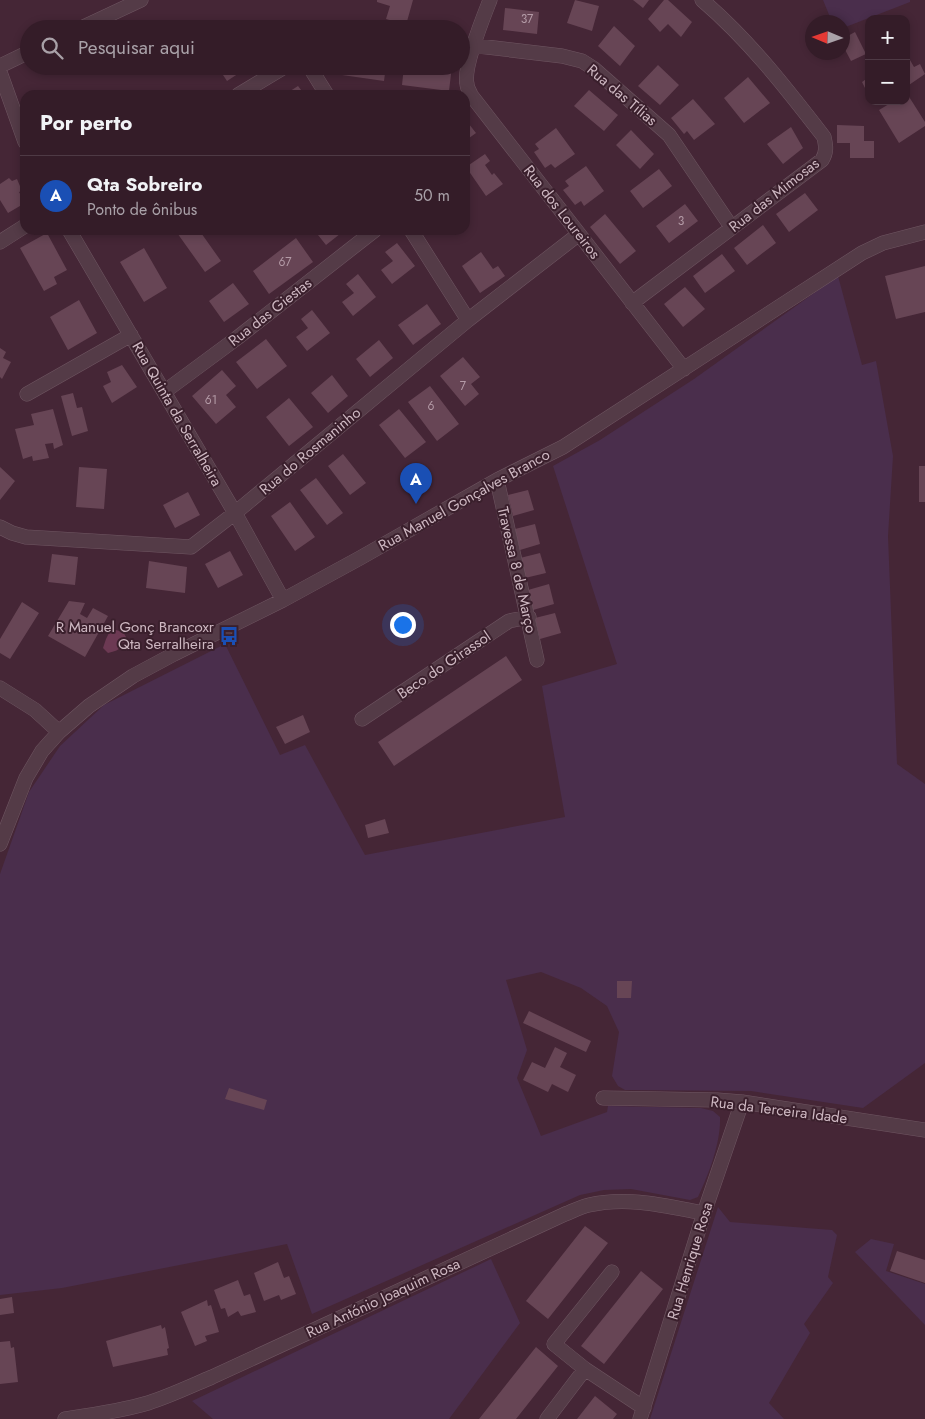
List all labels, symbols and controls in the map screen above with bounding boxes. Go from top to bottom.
house number: 37 [521,10,534,28]
north arrow [805,15,850,60]
map controls [865,15,910,105]
button: + [865,15,910,60]
search box [20,20,470,75]
icon: search [38,34,66,62]
text: Pesquisar aqui [78,34,195,61]
street label: Rua das Tílias [582,59,662,131]
button: − [865,60,910,105]
text: Por perto [40,108,132,138]
street label: Rua das Mimosas [724,153,824,237]
street label: Rua dos Loureiros [518,160,606,264]
text: Qta Sobreiro [87,171,203,198]
text: A [50,184,62,207]
text: 50 m [414,184,450,207]
text: Ponto de ônibus [87,198,197,221]
house number: 3 [678,212,685,230]
house number: 67 [278,253,292,271]
street label: Rua das Giestas [224,272,316,352]
street label: Rua Quinta da Serralheira [127,338,227,490]
house number: 7 [460,377,467,395]
house number: 61 [205,391,217,409]
house number: 6 [428,397,435,415]
street label: Rua do Rosmaninho [254,402,366,500]
street label: Rua Manuel Gonçalves Branco [374,444,554,556]
pin: A [400,463,432,504]
street label: Travessa 8 de Março [492,505,542,635]
your location [390,612,416,638]
place label: R Manuel Gonç Brancoxr Qta Serralheira [56,616,215,655]
bus stop icon: R Manuel Gonç Brancoxr Qta Serralheira [218,625,240,647]
street label: Beco do Girassol [393,625,495,705]
street label: Rua da Terceira Idade [709,1091,849,1129]
street label: Rua Henrique Rosa [662,1200,718,1322]
street label: Rua António Joaquim Rosa [302,1253,464,1343]

